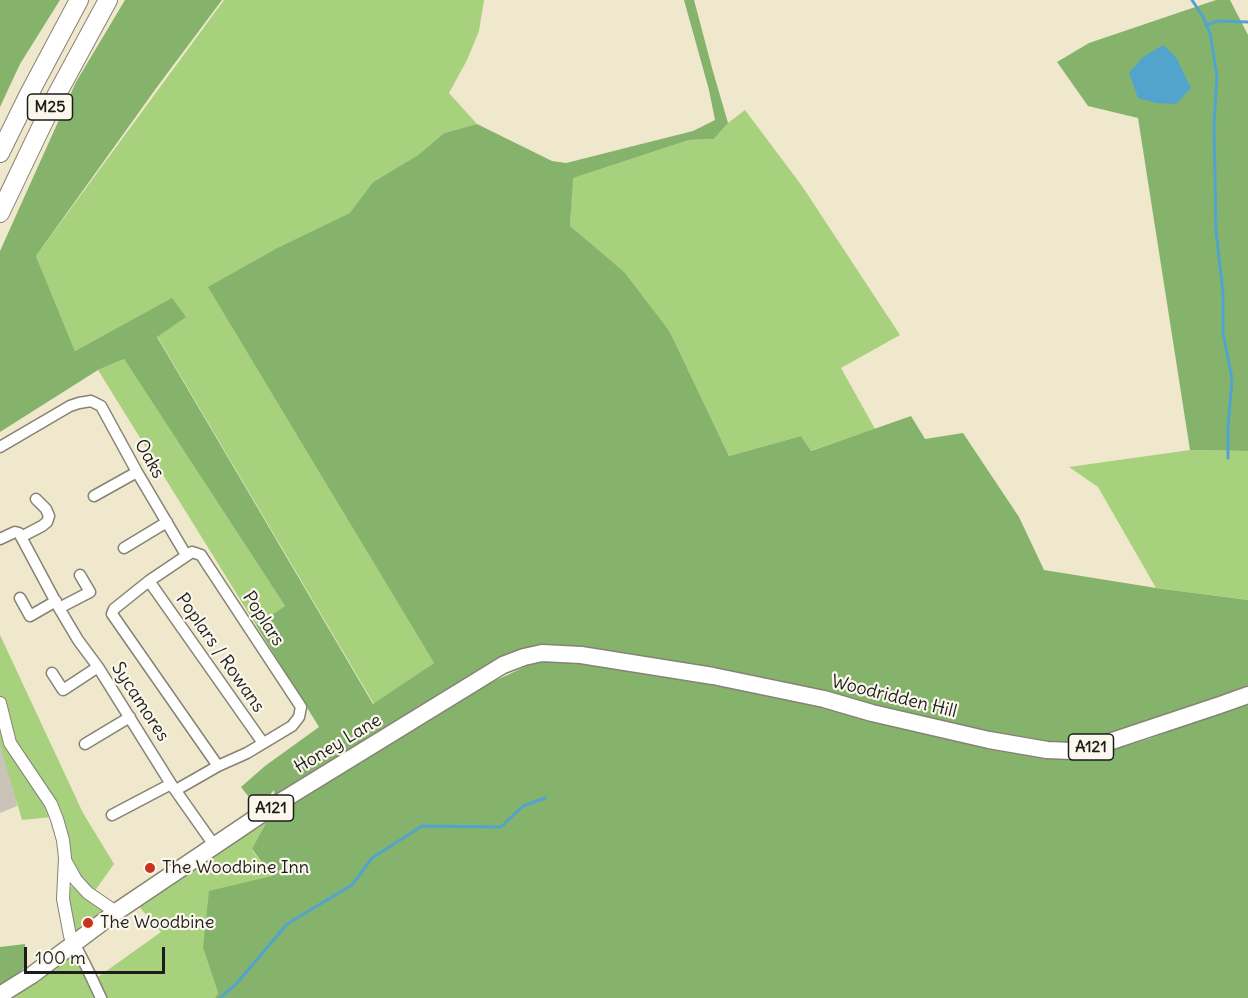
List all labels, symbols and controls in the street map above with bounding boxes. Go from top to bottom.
road number: M25 [28,94,72,120]
street label: Oaks [129,436,169,482]
street label: Poplars [237,588,289,650]
street label: Poplars / Rowans [171,589,269,717]
street label: Sycamores [106,658,174,746]
street label: Woodridden Hill [829,671,959,723]
street label: Honey Lane [291,710,385,778]
road number: A121 [1068,734,1114,760]
road number: A121 [248,795,294,821]
place label: The Woodbine Inn [162,857,309,879]
marker: The Woodbine Inn [143,861,157,875]
place label: The Woodbine [100,912,214,934]
marker: The Woodbine [81,916,95,930]
scale bar [27,935,168,973]
text: 100 m [35,946,86,969]

